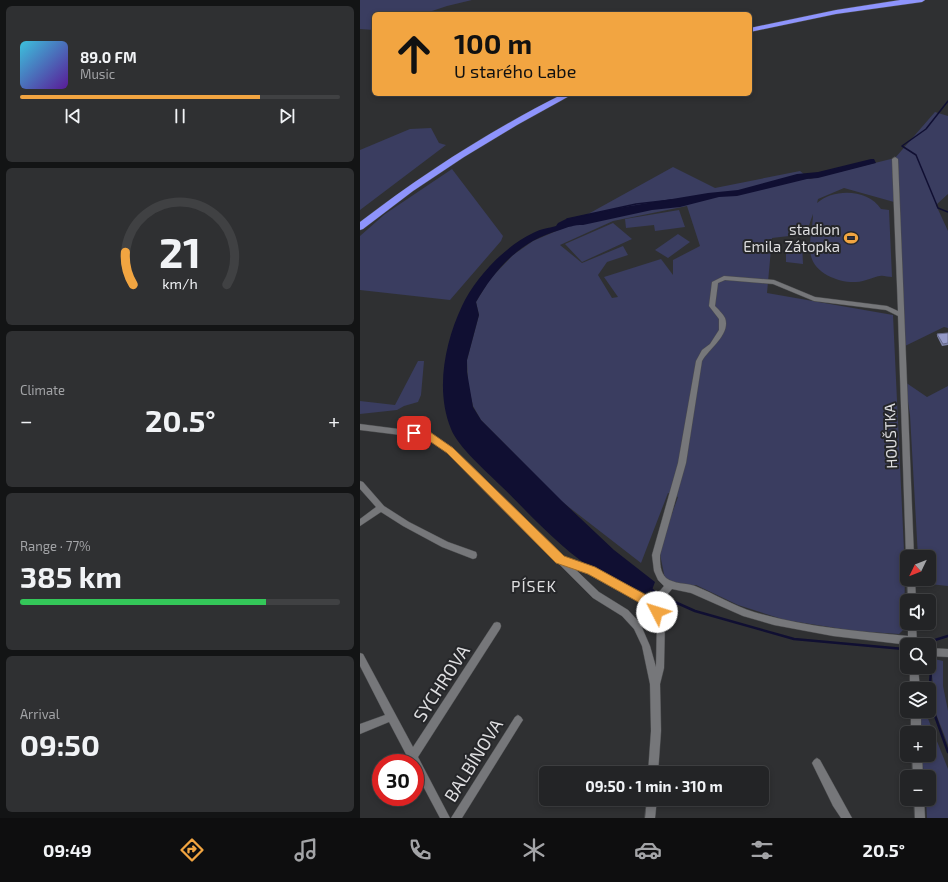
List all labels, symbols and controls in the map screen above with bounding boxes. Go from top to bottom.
text: 100 m [454,26,532,60]
icon: ahead [388,28,440,80]
text: 89.0 FM [80,48,137,66]
text: U starého Labe [454,60,576,82]
text: Music [80,66,115,82]
icon: previous [62,105,84,127]
icon: pause [169,105,191,127]
icon: next [276,105,298,127]
place label: stadion Emila Zátopka [743,220,840,255]
text: 21 [159,225,201,275]
sports icon: stadion Emila Zátopka [843,230,859,246]
text: km/h [162,274,198,291]
text: Climate [20,382,65,398]
text: 20.5° [145,402,216,438]
street label: HOUŠTKA [880,402,900,469]
text: − [20,407,33,433]
text: + [328,407,340,433]
pin [397,416,431,450]
icon: arrive [403,422,425,444]
text: Range · 77% [20,538,91,554]
north arrow [900,550,936,586]
map controls [900,550,936,806]
text: 385 km [20,558,122,594]
district label: PÍSEK [511,576,557,595]
position arrow [636,591,678,633]
button: sound [900,594,936,630]
button: search [900,638,936,674]
street label: SYCHROVA [408,640,474,725]
button: layers [900,682,936,718]
text: Arrival [20,706,60,722]
street label: BALBÍNOVA [439,714,508,806]
text: 09:50 [20,726,100,762]
button: + [900,726,936,762]
speed limit sign: 30 [372,754,424,806]
button: − [900,770,936,806]
text: 09:50 · 1 min · 310 m [585,777,723,795]
icon: directions [178,836,206,864]
icon: music [292,836,320,864]
icon: phone [406,836,434,864]
icon: climate [520,836,548,864]
icon: car [634,836,662,864]
icon: filters [748,836,776,864]
text: 09:49 [43,839,92,861]
text: 20.5° [863,839,905,861]

